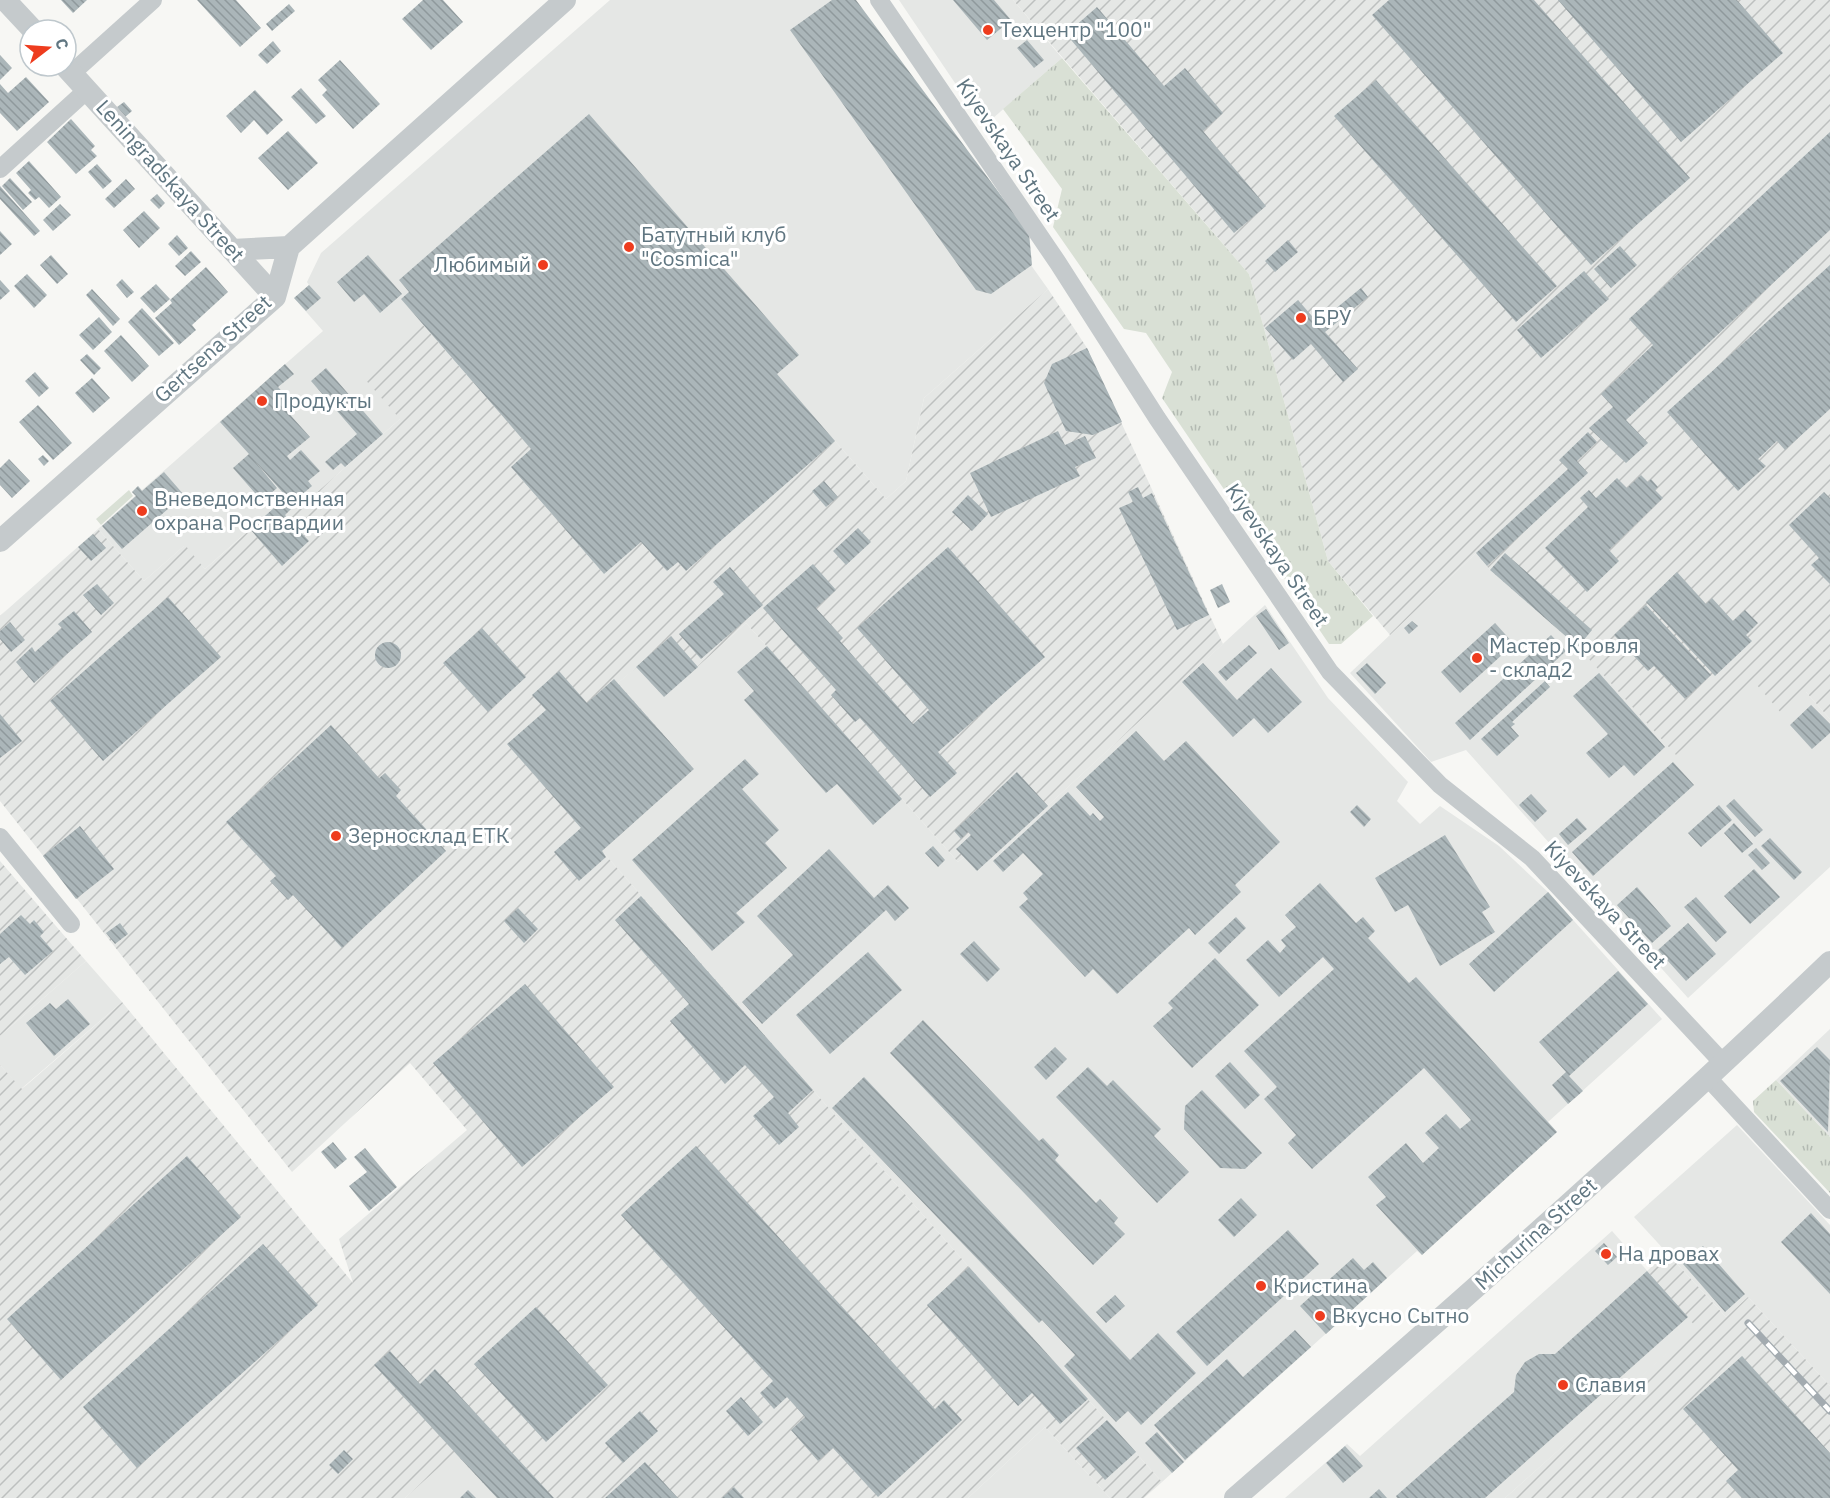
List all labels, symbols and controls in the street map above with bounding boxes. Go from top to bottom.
place label: Техцентр "100" [1000,15,1152,43]
north arrow [18,18,78,78]
marker: Техцентр "100" [981,23,995,37]
text: С [51,36,73,52]
street label: Kiyevskaya Street [951,72,1067,226]
street label: Leningradskaya Street [90,93,251,267]
place label: Батутный клуб "Cosmica" [641,220,786,272]
marker: Батутный клуб "Cosmica" [622,240,636,254]
place label: Любимый [434,250,531,278]
marker: Любимый [536,258,550,272]
street label: Gertsena Street [148,288,277,408]
place label: БРУ [1313,303,1352,331]
marker: БРУ [1294,311,1308,325]
place label: Продукты [274,386,372,414]
marker: Продукты [255,394,269,408]
street label: Kiyevskaya Street [1220,477,1336,631]
place label: Вневедомственная охрана Росгвардии [154,484,345,536]
marker: Вневедомственная охрана Росгвардии [135,504,149,518]
place label: Мастер Кровля - склад2 [1489,631,1639,683]
marker: Мастер Кровля - склад2 [1470,651,1484,665]
place label: Зерносклад ЕТК [348,821,510,849]
marker: Зерносклад ЕТК [329,829,343,843]
street label: Kiyevskaya Street [1539,834,1673,975]
street label: Michurina Street [1468,1171,1602,1296]
place label: На дровах [1618,1239,1719,1267]
marker: На дровах [1599,1247,1613,1261]
place label: Кристина [1273,1271,1368,1299]
marker: Кристина [1254,1279,1268,1293]
place label: Вкусно Сытно [1332,1301,1469,1329]
marker: Вкусно Сытно [1313,1309,1327,1323]
place label: Славия [1575,1370,1646,1398]
marker: Славия [1556,1378,1570,1392]

